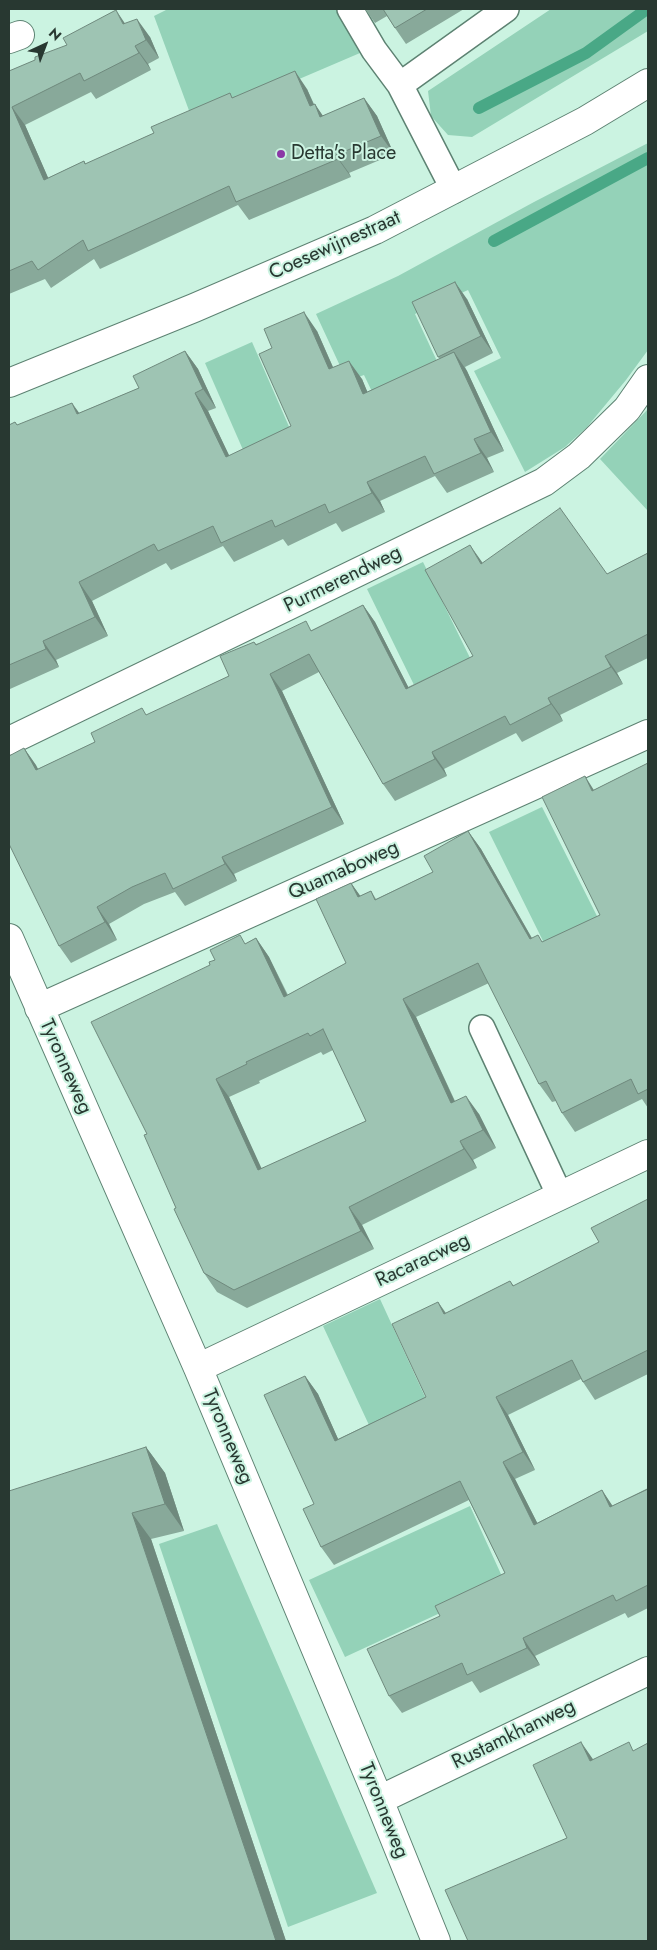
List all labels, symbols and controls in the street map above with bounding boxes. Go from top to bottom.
north arrow [20,20,70,70]
text: N [44,23,66,45]
place label: Detta's Place [291,142,396,166]
marker: Detta's Place [275,148,287,160]
street label: Coesewijnestraat [266,206,404,286]
street label: Purmerendweg [280,541,406,619]
street label: Quamaboweg [285,836,403,906]
street label: Tyronneweg [34,1016,96,1118]
street label: Racaracweg [372,1229,474,1293]
street label: Tyronneweg [196,1386,258,1488]
street label: Rustamkhanweg [448,1695,580,1775]
street label: Tyronneweg [353,1760,413,1862]

